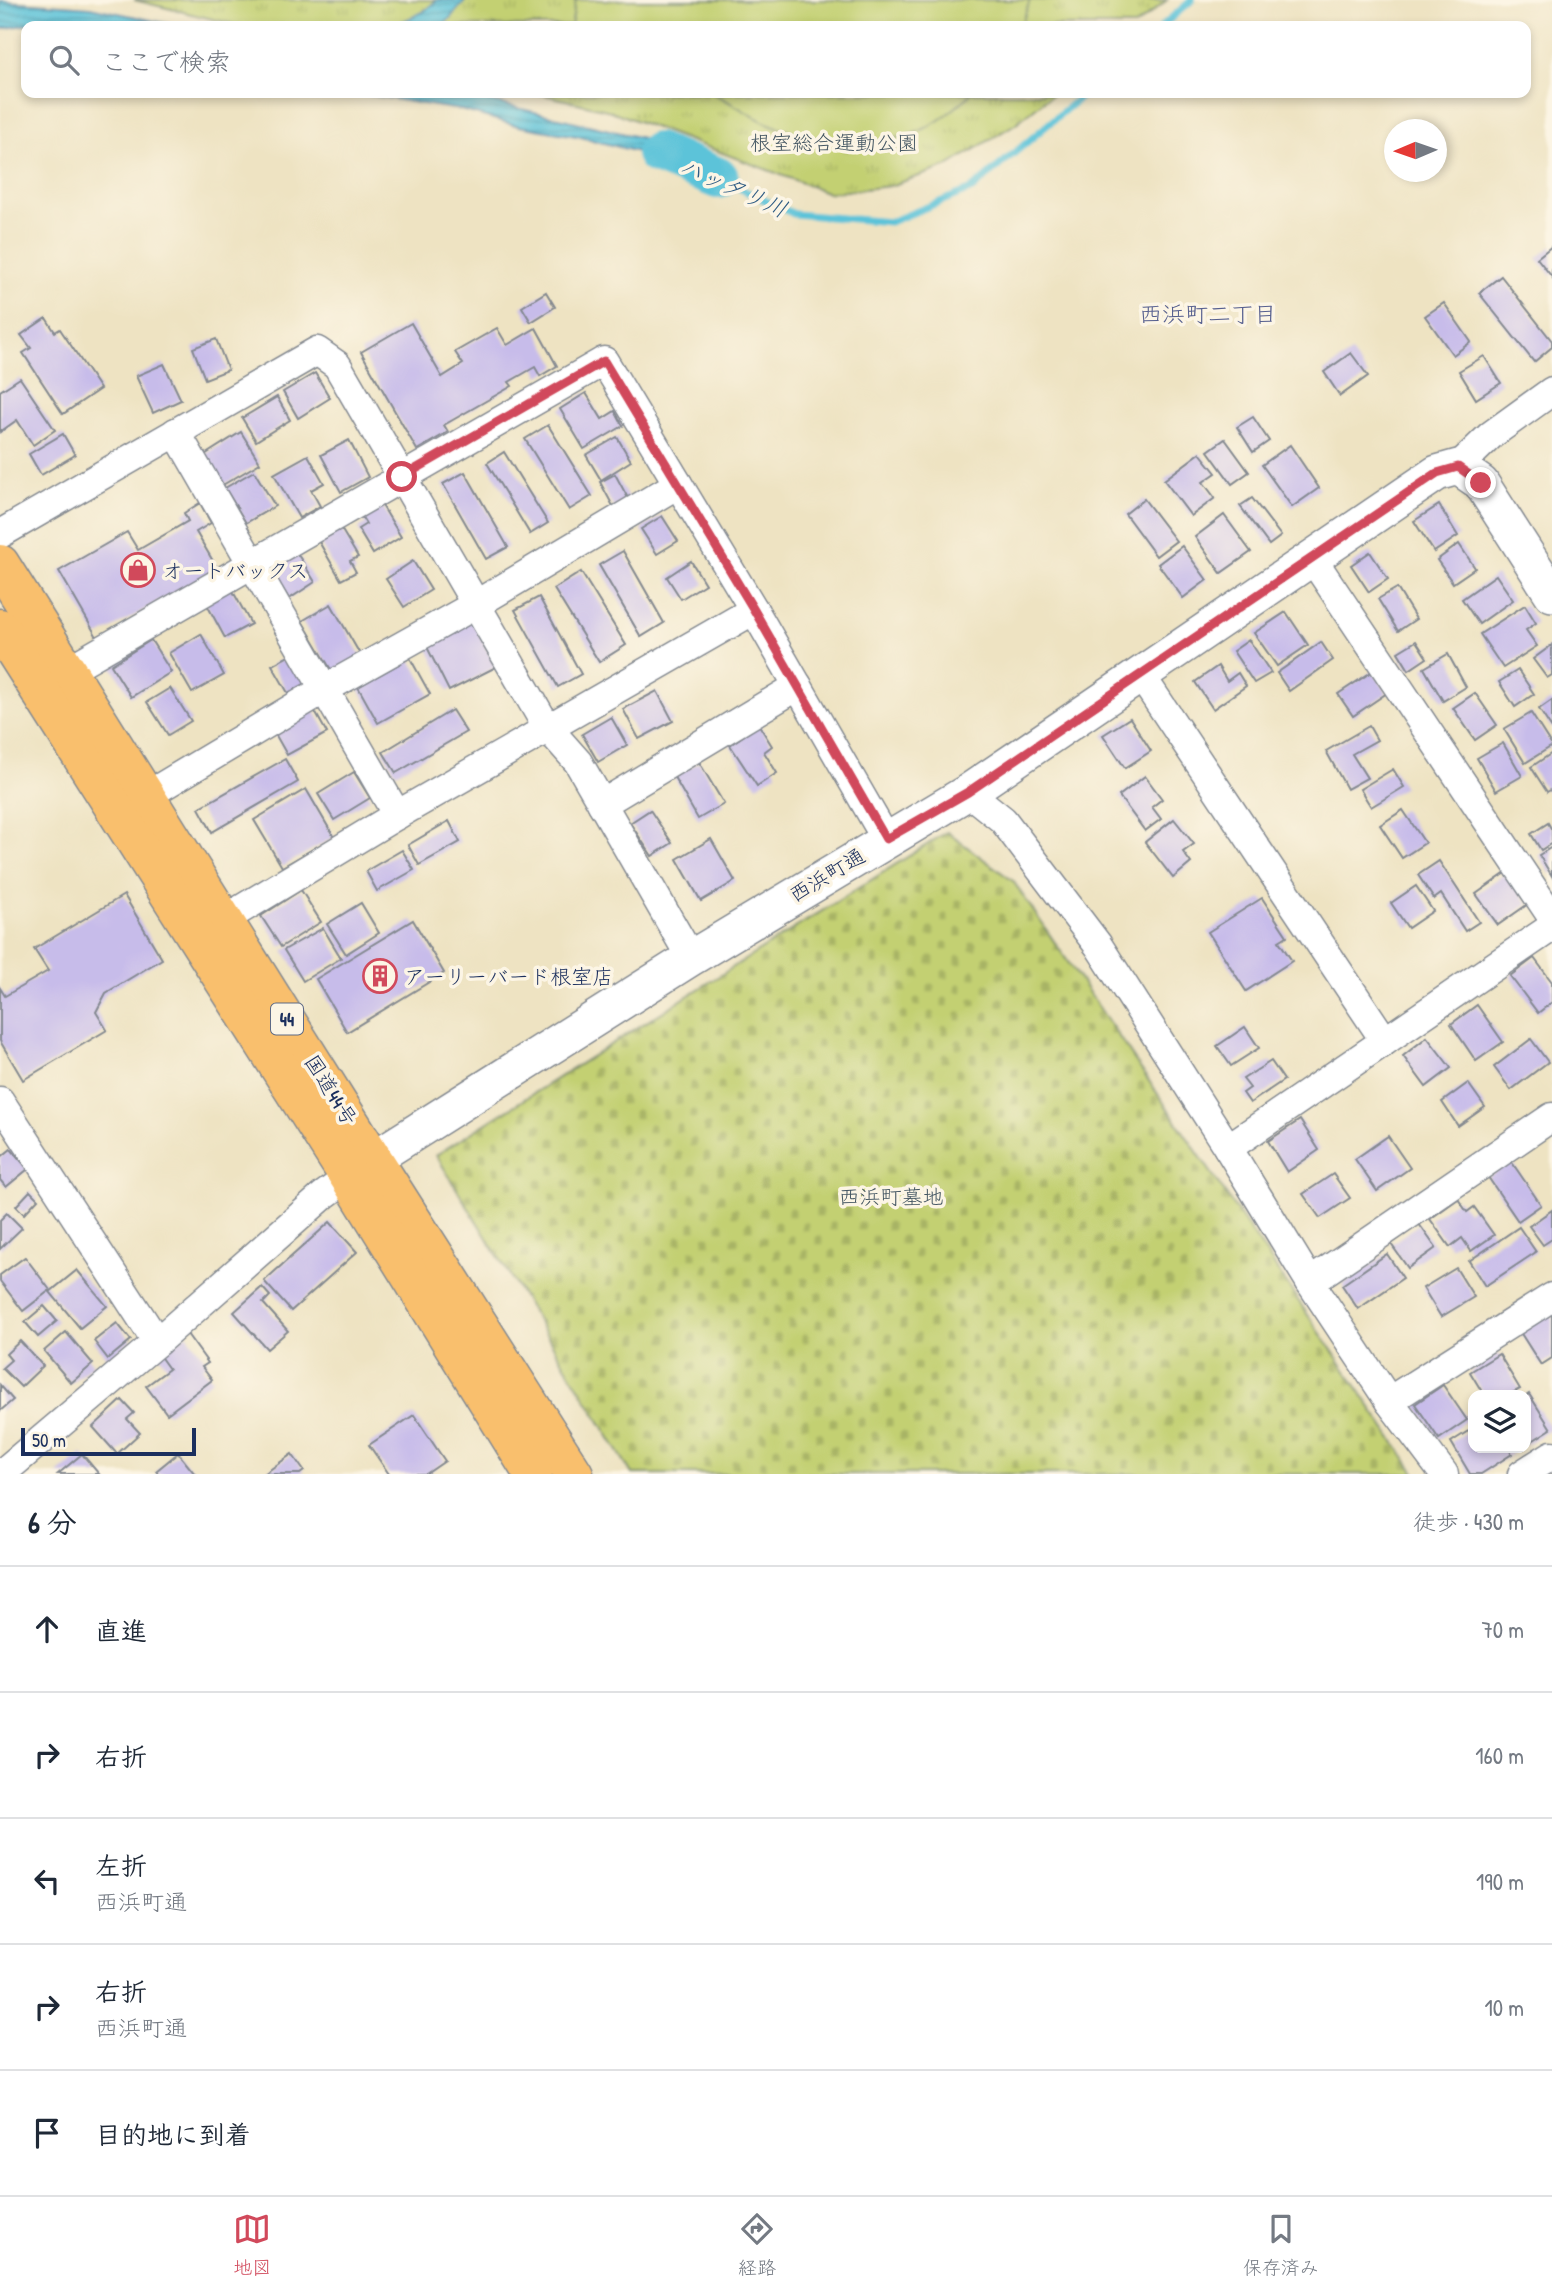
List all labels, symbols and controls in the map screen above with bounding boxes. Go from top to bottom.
search box [21,21,1531,98]
icon: search [45,41,83,79]
text: ここで検索 [101,44,231,79]
north arrow [1384,119,1447,182]
park label: 根室総合運動公園 [750,128,918,157]
water label: ハッタリ川 [675,150,793,224]
district label: 西浜町二丁目 [1139,298,1277,329]
route start [386,461,417,492]
route end [1465,467,1496,498]
shop icon: オートバックス [119,551,157,589]
place label: オートバックス [162,556,309,585]
street label: 西浜町通 [784,841,870,909]
building icon: アーリーバード根室店 [361,957,399,995]
place label: アーリーバード根室店 [404,962,613,991]
road number: 44 [271,1004,303,1035]
street label: 国道44号 [298,1049,364,1131]
park label: 西浜町墓地 [839,1182,944,1211]
map controls [1468,1390,1531,1453]
button: layers [1468,1390,1531,1453]
scale bar [21,1425,196,1457]
text: 50 m [32,1427,66,1453]
text: 6 分 [28,1502,77,1542]
text: 徒歩 · 430 m [1413,1506,1524,1537]
icon: ahead [28,1610,66,1648]
text: 直進 [95,1613,147,1648]
text: 70 m [1481,1614,1524,1645]
icon: right [28,1736,66,1774]
text: 右折 [95,1739,147,1774]
text: 160 m [1475,1740,1524,1771]
text: 左折 [95,1848,147,1883]
icon: left [28,1862,66,1900]
text: 190 m [1476,1866,1524,1897]
text: 西浜町通 [95,1886,187,1917]
text: 右折 [95,1974,147,2009]
icon: right [28,1988,66,2026]
text: 10 m [1484,1992,1524,2023]
text: 西浜町通 [95,2012,187,2043]
icon: arrive [28,2114,66,2152]
text: 目的地に到着 [95,2117,251,2152]
tab: 地図 [233,2210,271,2280]
tab: 経路 [738,2210,776,2280]
tab: 保存済み [1243,2210,1319,2280]

